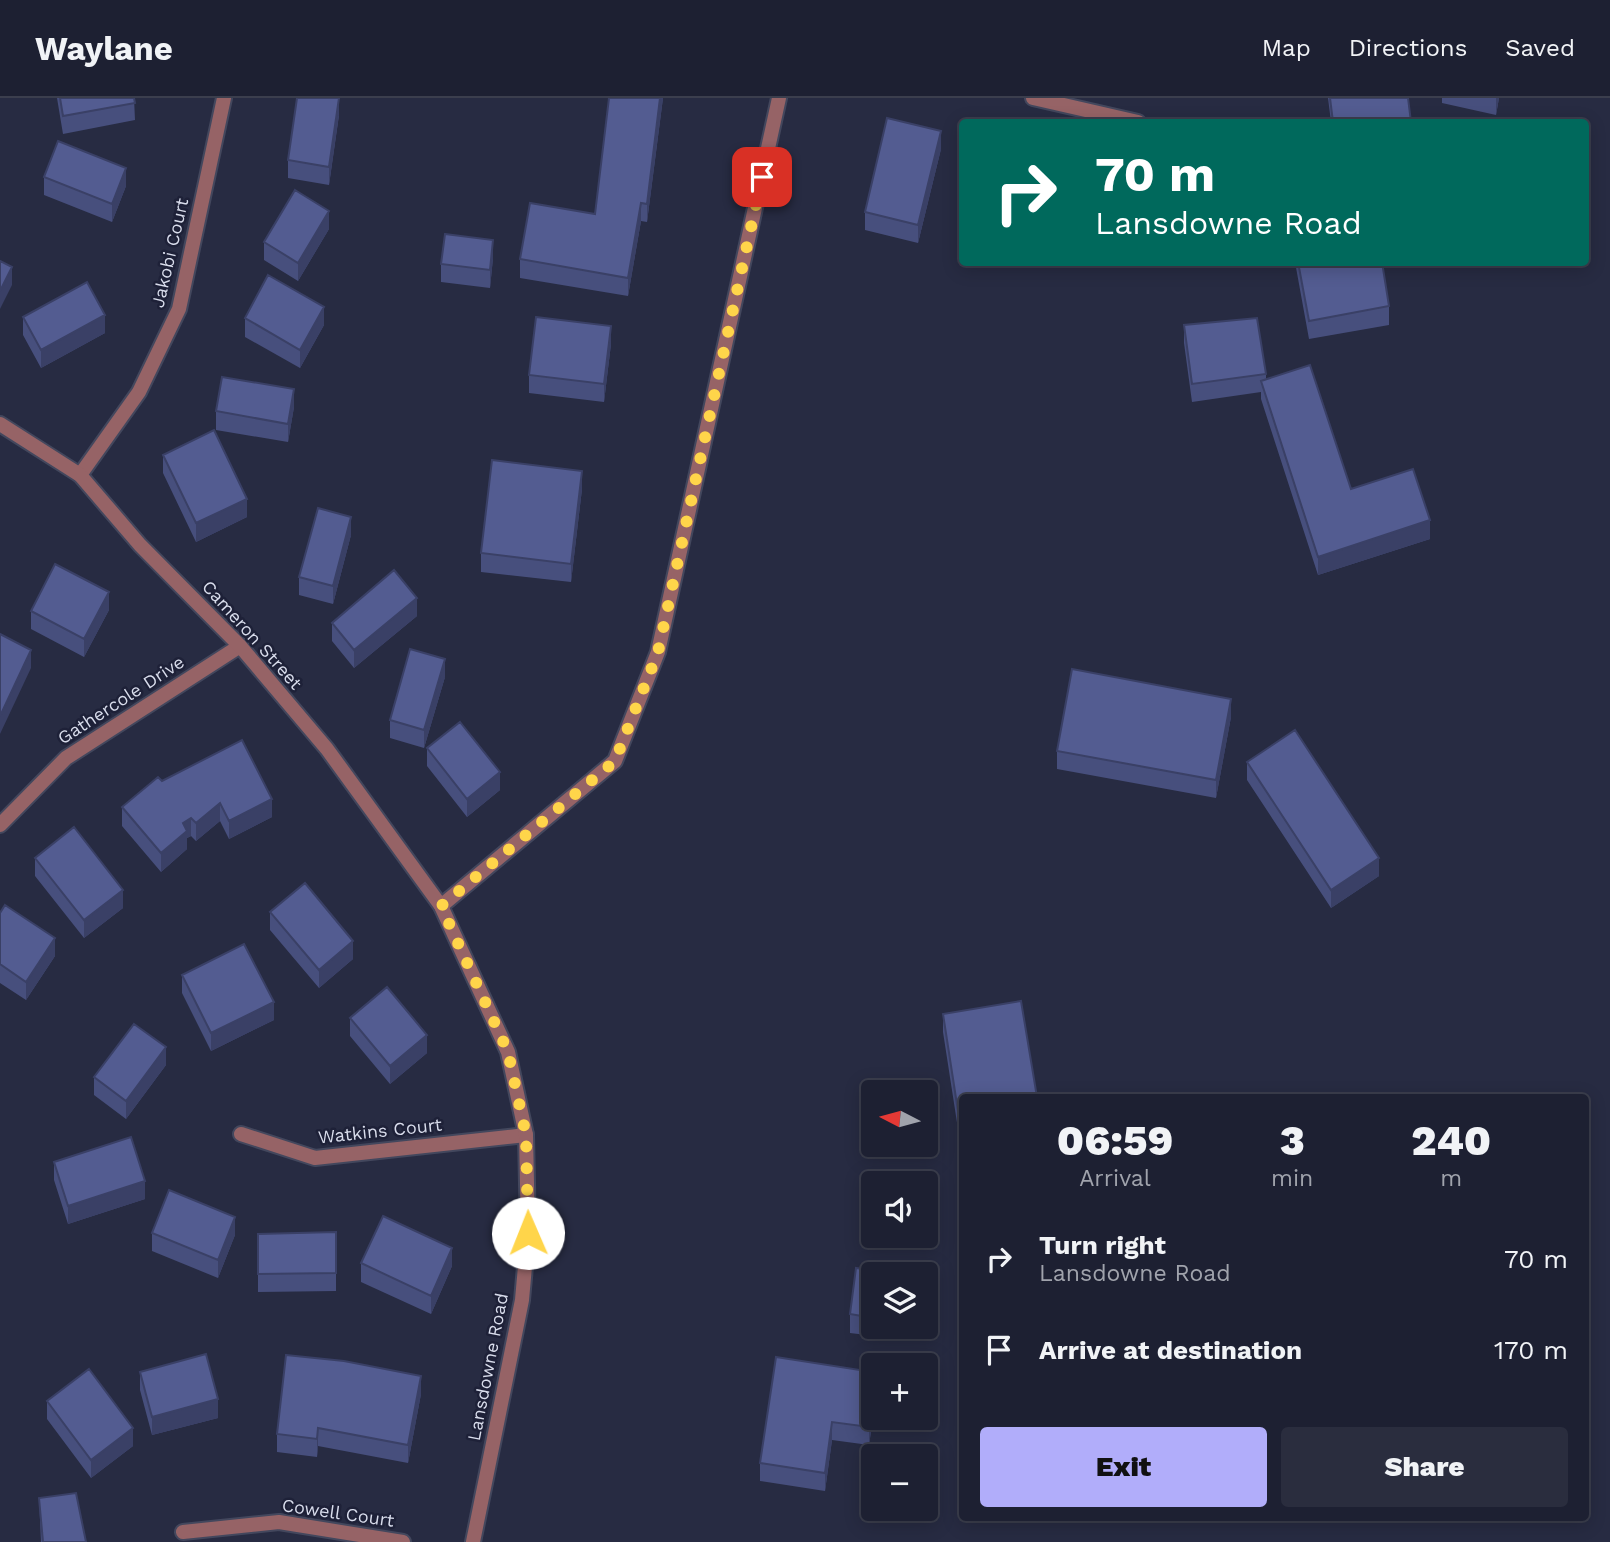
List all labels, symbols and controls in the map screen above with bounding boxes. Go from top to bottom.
text: Waylane [35,29,173,68]
text: Map [1262,34,1311,62]
text: Directions [1349,34,1467,62]
text: Saved [1505,34,1575,62]
text: 70 m [1095,145,1215,203]
pin [732,147,792,207]
icon: right [980,147,1071,238]
icon: arrive [743,158,781,196]
street label: Jakobi Court [147,196,192,310]
text: Lansdowne Road [1095,204,1362,242]
street label: Cameron Street [198,576,307,694]
street label: Gathercole Drive [54,651,188,748]
north arrow [861,1080,938,1157]
map controls [861,1080,938,1521]
street label: Watkins Court [317,1114,443,1147]
text: 06:59 [1057,1116,1173,1165]
text: 3 [1280,1116,1305,1165]
text: 240 [1411,1116,1491,1165]
text: Arrival [1079,1165,1151,1192]
text: min [1271,1165,1313,1192]
text: m [1440,1165,1462,1192]
button: sound [861,1171,938,1248]
position arrow [491,1196,565,1270]
text: Turn right [1039,1230,1166,1260]
icon: right [980,1240,1018,1278]
text: 70 m [1504,1244,1568,1274]
text: Lansdowne Road [1039,1260,1231,1287]
button: layers [861,1262,938,1339]
street label: Lansdowne Road [463,1291,512,1443]
icon: arrive [980,1331,1018,1369]
text: Arrive at destination [1039,1335,1302,1365]
text: 170 m [1494,1335,1568,1365]
button: + [861,1353,938,1430]
button: Exit [980,1427,1267,1507]
button: Share [1281,1427,1568,1507]
button: − [861,1444,938,1521]
street label: Cowell Court [281,1494,396,1531]

